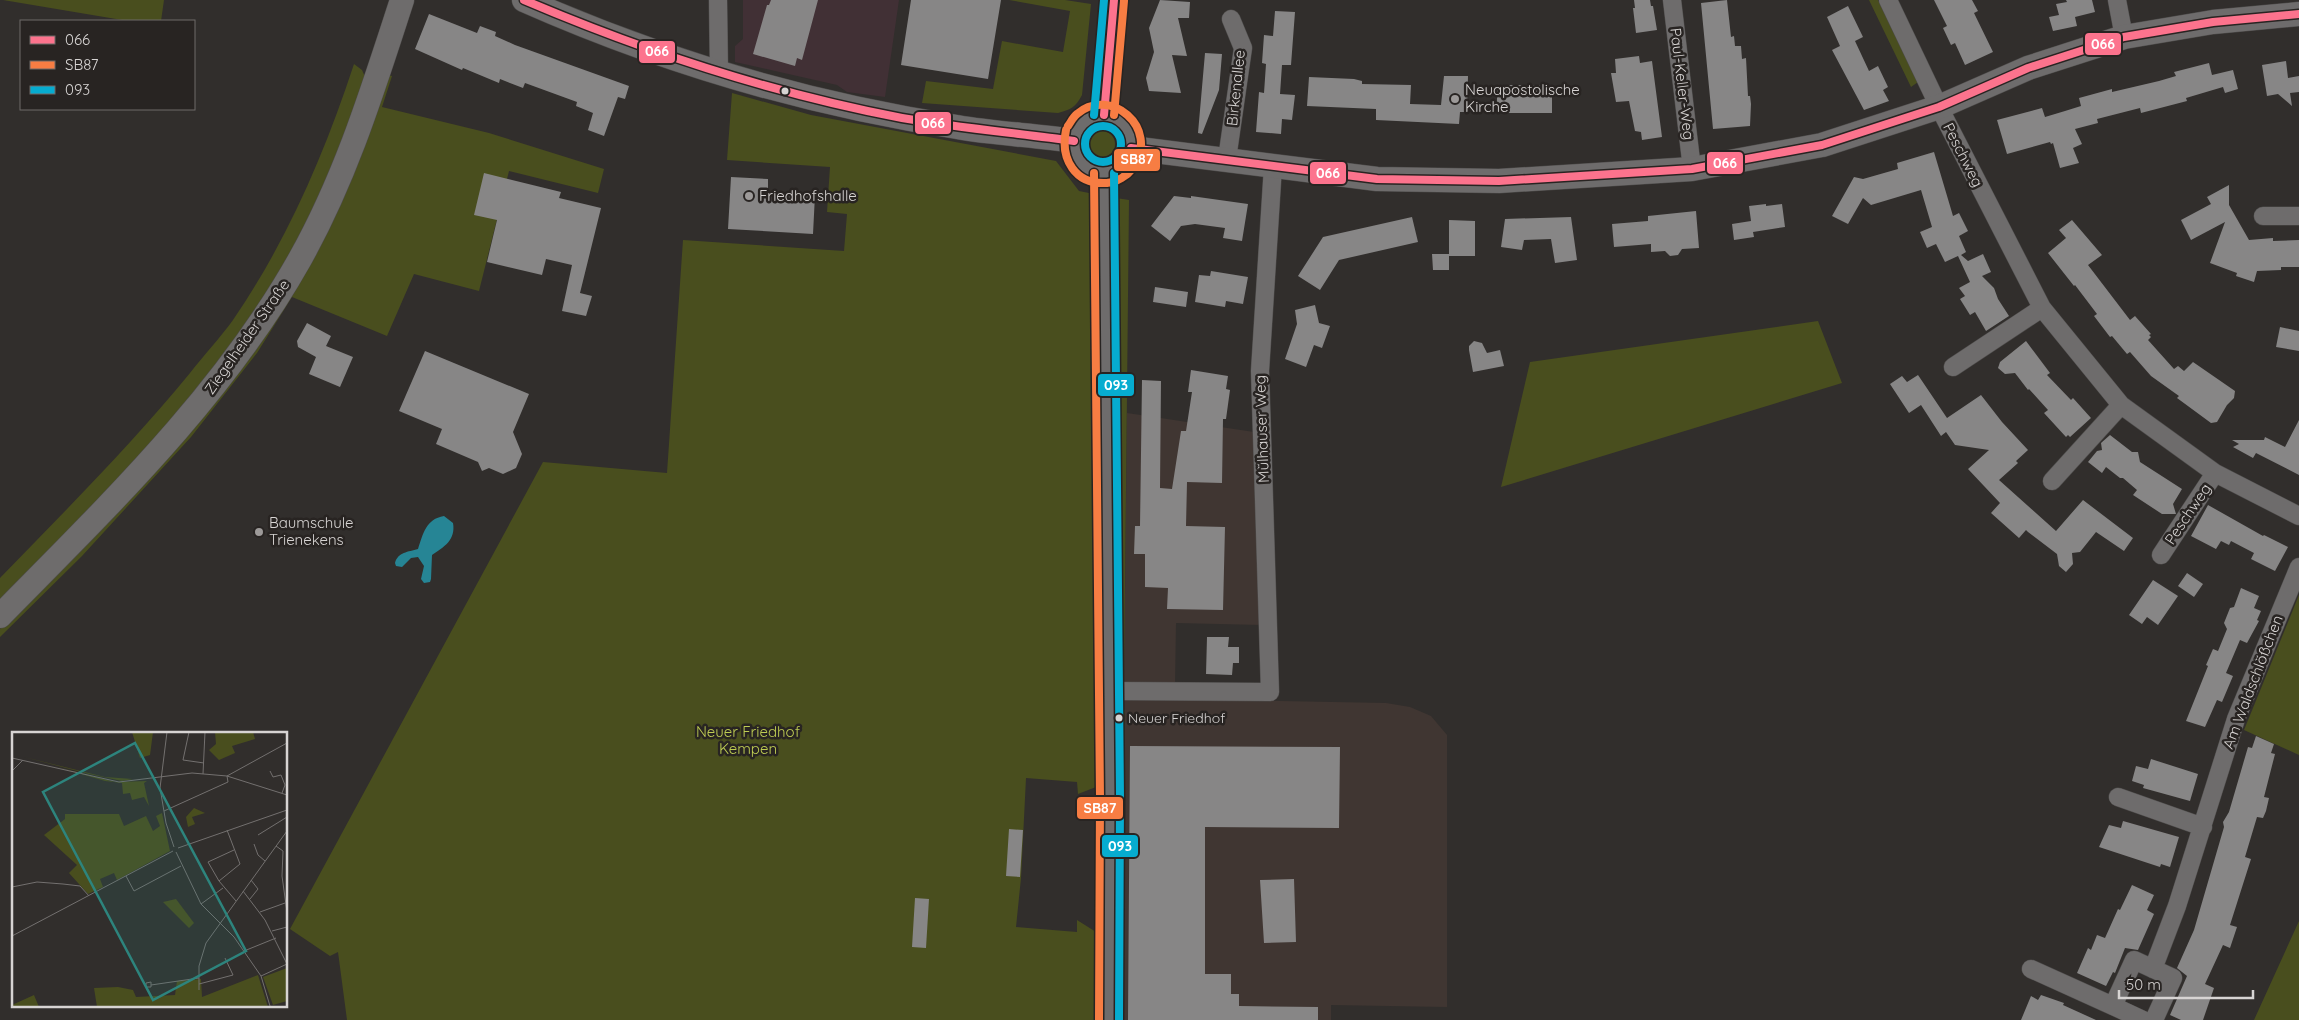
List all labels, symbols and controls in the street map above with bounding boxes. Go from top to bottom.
legend [20,20,195,110]
street label: Paul-Keller-Weg [1666,27,1699,141]
text: 066 [65,30,90,49]
line badge: 066 [2084,32,2122,56]
text: 066 [2091,35,2115,53]
line badge: 066 [638,40,676,64]
text: 066 [645,42,669,60]
street label: Birkenallee [1222,49,1249,127]
text: SB87 [65,55,99,74]
text: 093 [65,80,90,99]
place label: Neuapostolische Kirche [1465,80,1580,116]
unlabelled marker [780,86,790,96]
marker: Neuapostolische Kirche [1449,93,1461,105]
line badge: 066 [914,111,952,135]
text: 066 [921,114,945,132]
street label: Peschweg [1939,119,1988,190]
line badge: SB87 [1113,148,1161,172]
text: SB87 [1121,150,1154,168]
line badge: 066 [1706,151,1744,175]
text: 066 [1713,154,1737,172]
line badge: 066 [1309,161,1347,185]
text: 066 [1316,164,1340,182]
place label: Friedhofshalle [759,186,857,205]
marker: Friedhofshalle [743,190,755,202]
street label: Ziegelheider Straße [200,276,293,398]
line badge: 093 [1097,373,1135,397]
street label: Mülhauser Weg [1250,375,1273,483]
text: 093 [1104,376,1128,394]
street label: Peschweg [2160,480,2215,548]
place label: Baumschule Trienekens [269,513,354,549]
marker: Baumschule Trienekens [253,526,265,538]
street label: Am Waldschlößchen [2218,612,2287,751]
place label: Neuer Friedhof [1128,709,1225,727]
marker: Neuer Friedhof [1114,713,1124,723]
park label: Neuer Friedhof Kempen [696,722,801,758]
inset map [12,732,288,1008]
line badge: SB87 [1076,796,1124,820]
text: SB87 [1084,799,1117,817]
line badge: 093 [1101,834,1139,858]
text: 093 [1108,837,1132,855]
scale bar [2119,968,2253,1000]
text: 50 m [2126,975,2161,994]

